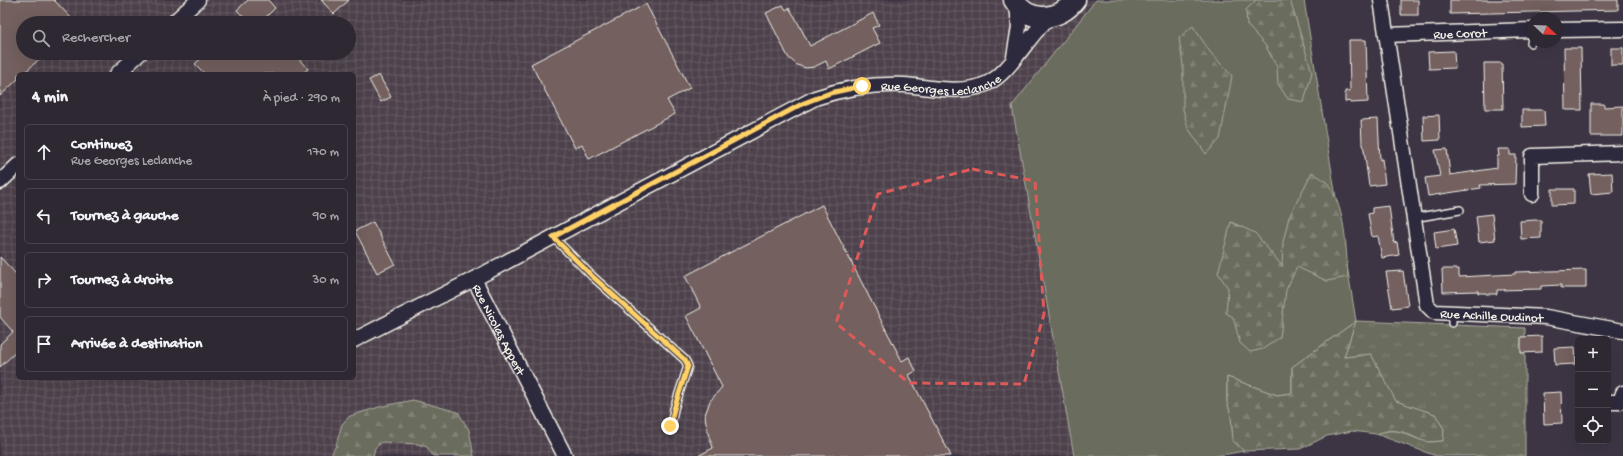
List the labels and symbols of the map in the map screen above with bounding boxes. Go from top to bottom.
north arrow [1527,12,1563,48]
street label: Rue Corot [1433,27,1489,43]
street label: Rue Georges Leclanche [881,72,1005,100]
route start [853,77,871,95]
street label: Rue Nicolas Appert [468,282,528,380]
street label: Rue Achille Oudinot [1440,307,1545,327]
route end [661,417,679,435]

